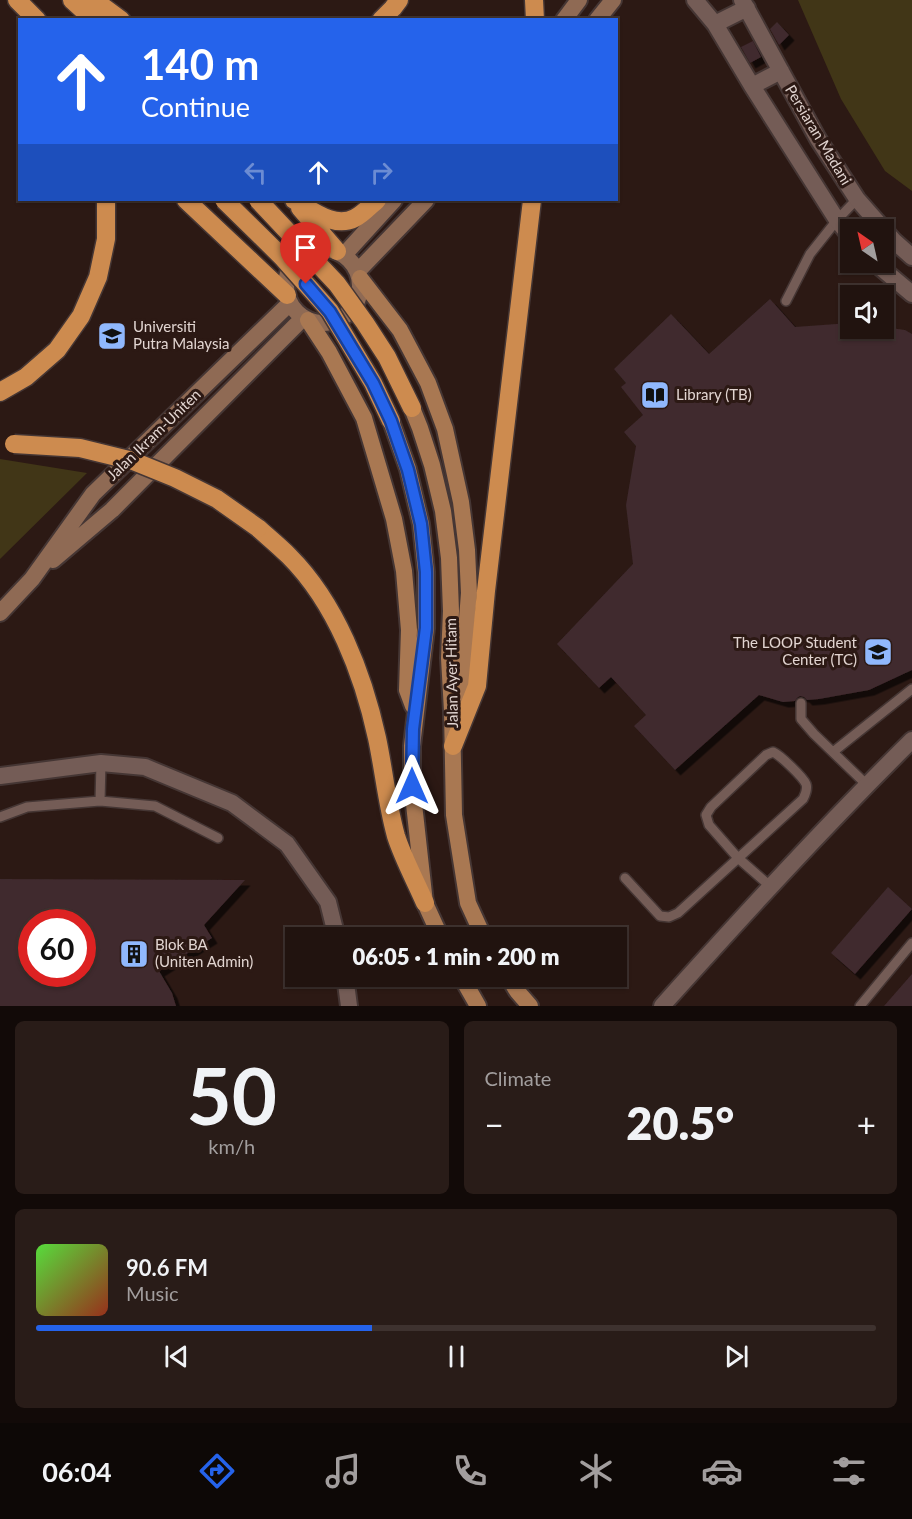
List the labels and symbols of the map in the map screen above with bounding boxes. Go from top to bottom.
street label: Persiaran Madani [782,81,856,188]
north arrow [840,219,894,273]
pin [280,222,331,284]
place label: Universiti Putra Malaysia [133,317,229,352]
school or university icon: Universiti Putra Malaysia [96,320,128,352]
library icon: Library (TB) [639,379,671,411]
street label: Jalan Ikram-Uniten [103,385,204,484]
place label: Library (TB) [676,385,752,403]
street label: Jalan Ayer Hitam [441,618,461,728]
place label: The LOOP Student Center (TC) [733,633,858,668]
school or university icon: The LOOP Student Center (TC) [862,636,894,668]
position arrow [380,754,444,818]
speed limit sign: 60 [18,909,96,987]
place label: Blok BA (Uniten Admin) [155,935,253,970]
building icon: Blok BA (Uniten Admin) [118,938,150,970]

